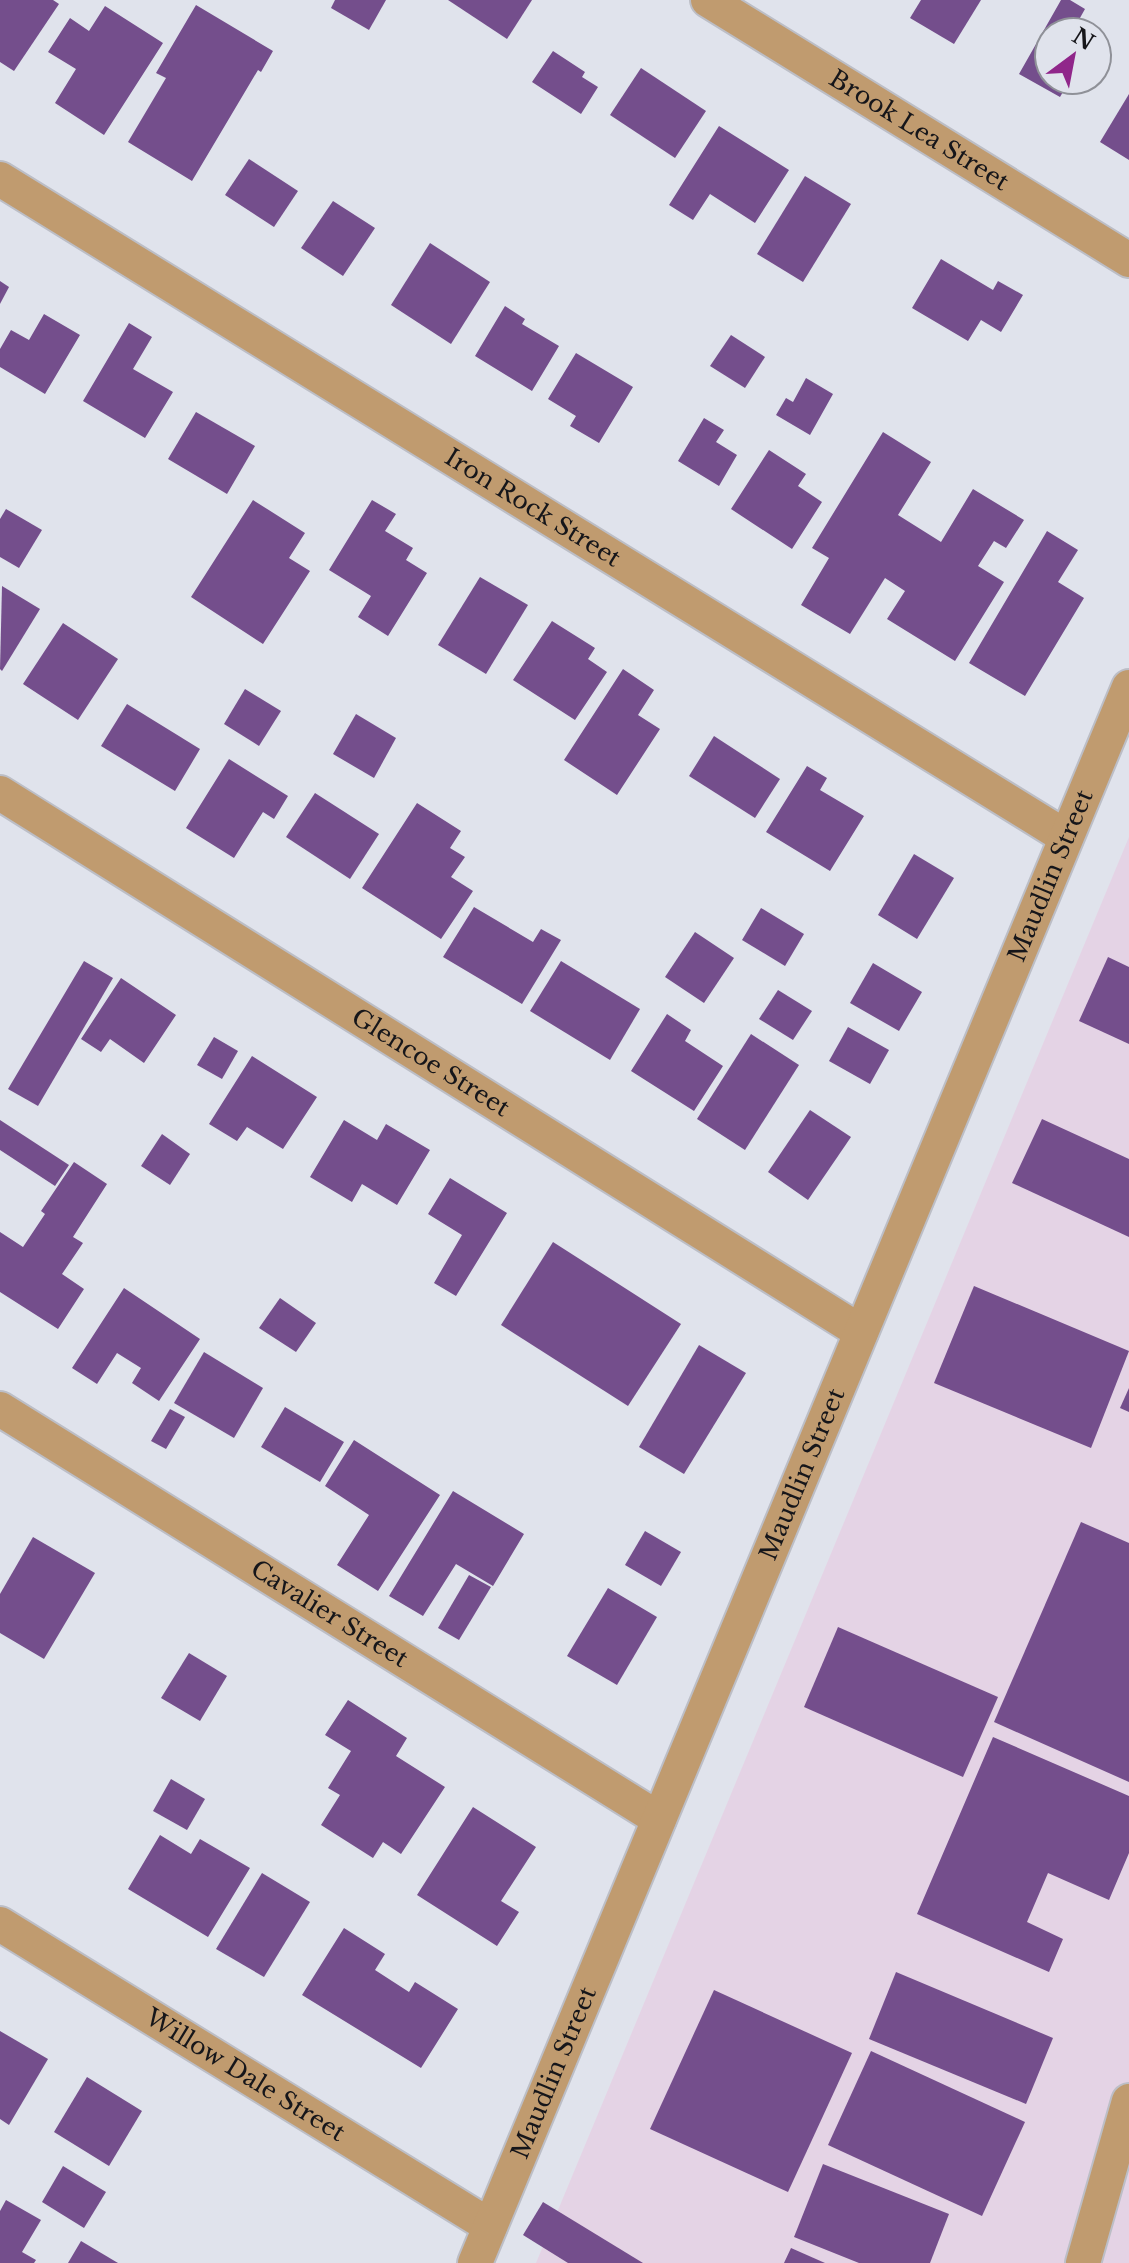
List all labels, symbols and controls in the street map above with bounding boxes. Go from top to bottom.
north arrow [1033,16,1113,96]
text: N [1067,23,1100,57]
street label: Brook Lea Street [824,63,1014,196]
street label: Iron Rock Street [440,442,626,573]
street label: Maudlin Street [1002,785,1099,966]
street label: Glencoe Street [347,1002,515,1122]
street label: Maudlin Street [753,1384,850,1564]
street label: Cavalier Street [246,1554,414,1673]
street label: Maudlin Street [505,1982,602,2163]
street label: Willow Dale Street [140,2002,350,2147]

